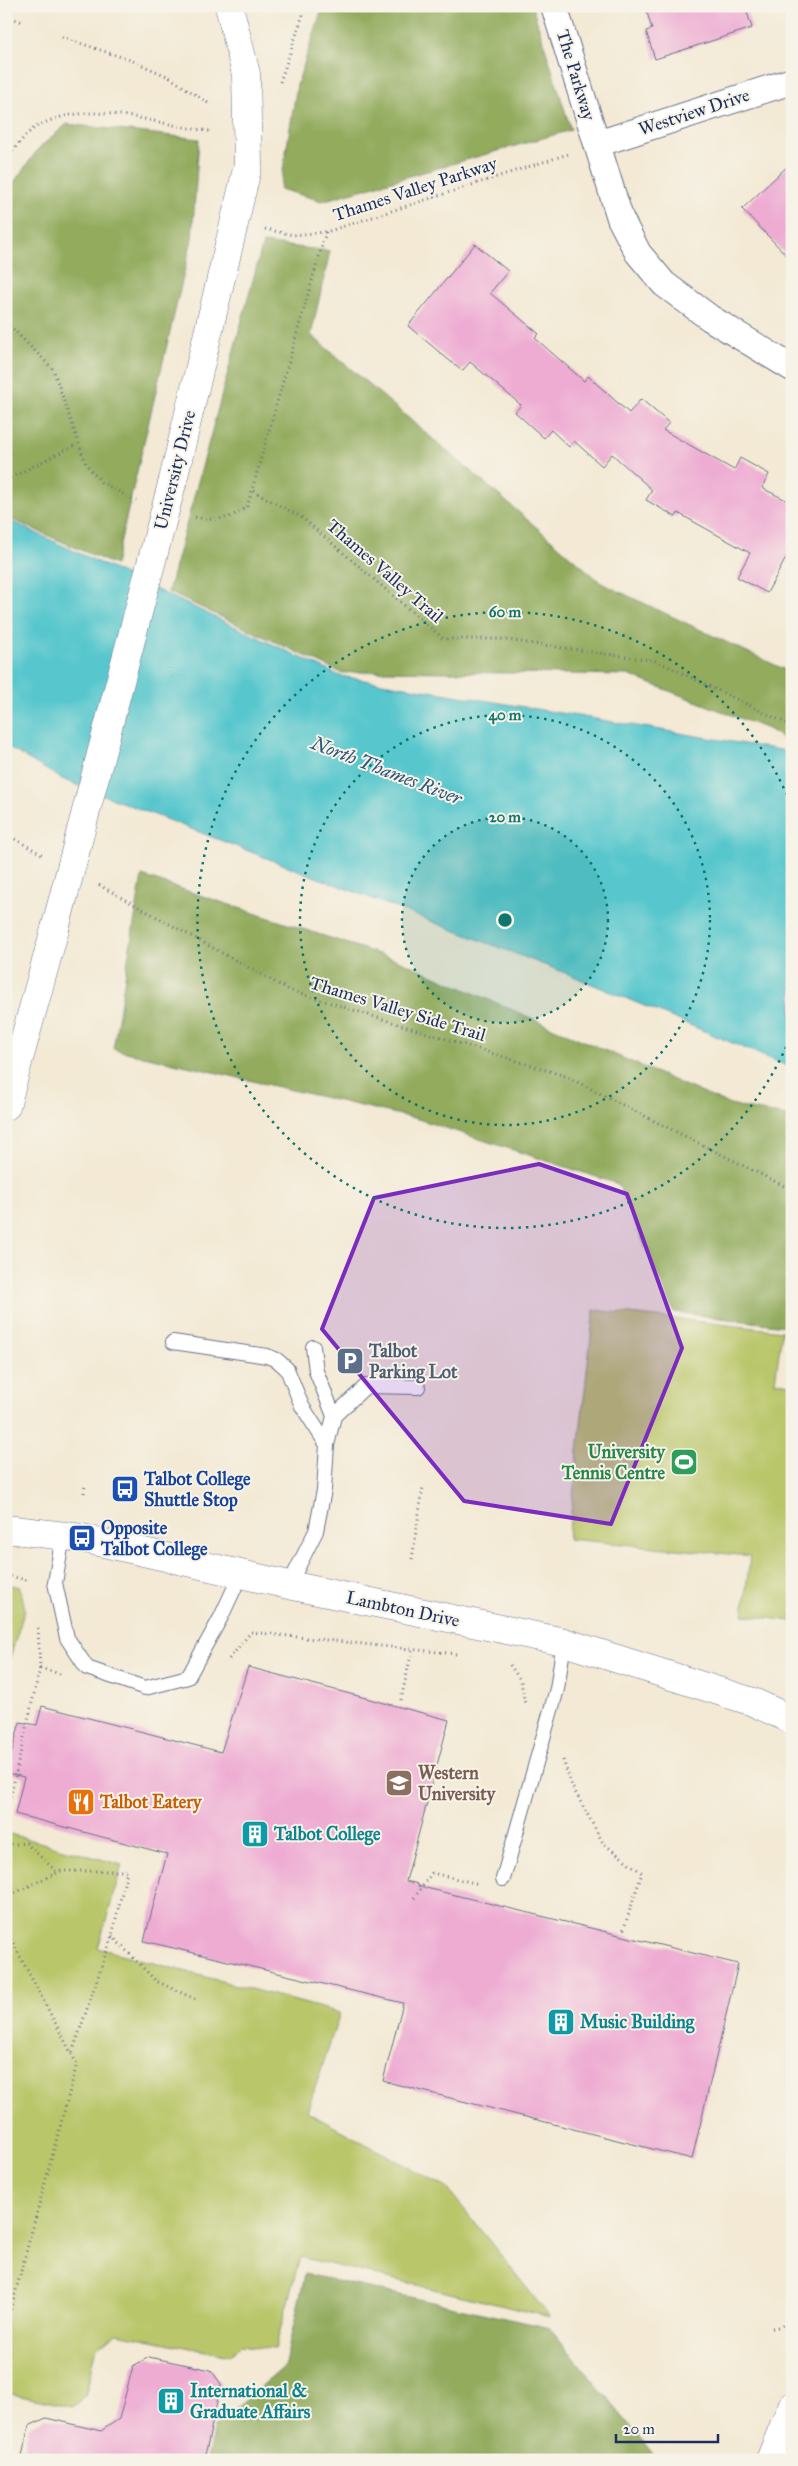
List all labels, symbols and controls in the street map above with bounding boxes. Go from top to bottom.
street label: The Parkway [552,27,600,124]
street label: Westview Drive [636,84,752,140]
street label: Thames Valley Parkway [330,152,500,226]
street label: University Drive [149,408,201,532]
street label: Thames Valley Trail [322,514,448,628]
text: 60 m [489,603,522,621]
text: 40 m [489,706,522,725]
water label: North Thames River [307,731,466,810]
text: 20 m [489,808,521,826]
centre of rings [496,911,514,929]
street label: Thames Valley Side Trail [307,972,489,1046]
place label: Talbot Parking Lot [368,1340,458,1384]
parking icon: Talbot Parking Lot [335,1346,365,1376]
place label: University Tennis Centre [561,1441,667,1484]
sports icon: University Tennis Centre [669,1447,699,1477]
place label: Talbot College Shuttle Stop [143,1468,251,1512]
bus stop icon: Talbot College Shuttle Stop [110,1474,140,1504]
place label: Opposite Talbot College [100,1517,208,1561]
bus stop icon: Opposite Talbot College [67,1523,97,1553]
street label: Lambton Drive [344,1586,462,1632]
place label: Western University [418,1762,497,1806]
school or university icon: Western University [384,1768,414,1798]
restaurant icon: Talbot Eatery [66,1787,96,1817]
place label: Talbot Eatery [99,1791,203,1814]
building icon: Talbot College [240,1819,270,1849]
place label: Talbot College [273,1823,381,1846]
building icon: Music Building [546,2007,576,2037]
place label: Music Building [580,2011,695,2034]
place label: International & Graduate Affairs [190,2380,311,2423]
building icon: International & Graduate Affairs [156,2386,186,2416]
scale bar [616,2411,718,2443]
text: 20 m [623,2420,655,2438]

